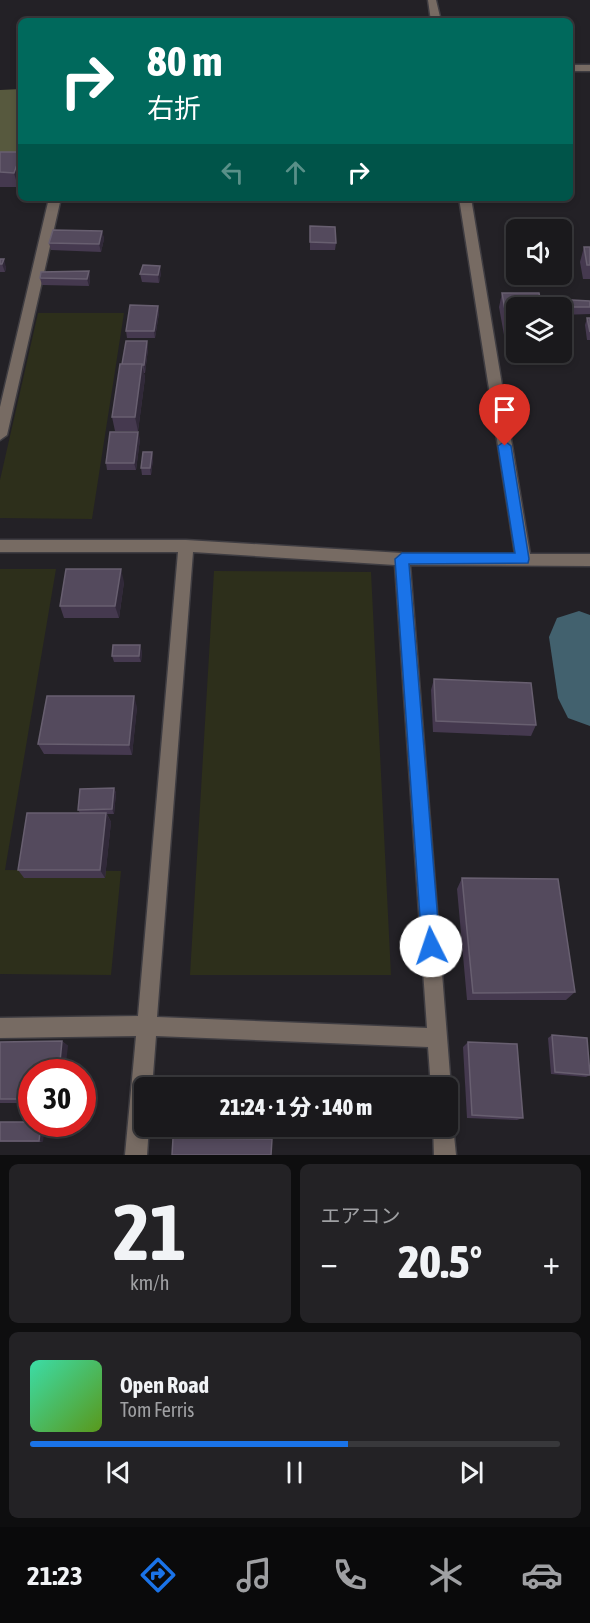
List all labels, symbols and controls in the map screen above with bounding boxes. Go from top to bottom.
text: 80 m [147,37,222,85]
icon: right [48,42,126,120]
text: 右折 [147,93,201,124]
icon: left [216,156,249,189]
icon: ahead [279,156,312,189]
icon: right [342,156,375,189]
map controls [506,219,572,363]
button: sound [506,219,572,285]
button: layers [506,297,572,363]
pin [479,384,530,446]
icon: arrive [488,393,521,426]
position arrow [399,914,463,978]
speed limit sign: 30 [18,1059,96,1137]
text: 21:24 · 1 分 · 140 m [220,1094,372,1120]
text: 21 [113,1187,186,1277]
text: エアコン [321,1204,401,1227]
text: 20.5° [398,1236,482,1288]
text: − [321,1243,338,1281]
text: + [543,1243,560,1281]
text: km/h [130,1271,170,1294]
text: Open Road [120,1372,209,1398]
text: Tom Ferris [120,1398,194,1421]
icon: previous [102,1456,135,1489]
icon: pause [278,1456,311,1489]
icon: next [455,1456,488,1489]
icon: directions [137,1554,179,1596]
icon: music [233,1554,275,1596]
icon: phone [329,1554,371,1596]
icon: climate [425,1554,467,1596]
icon: car [521,1554,563,1596]
text: 21:23 [27,1560,83,1591]

